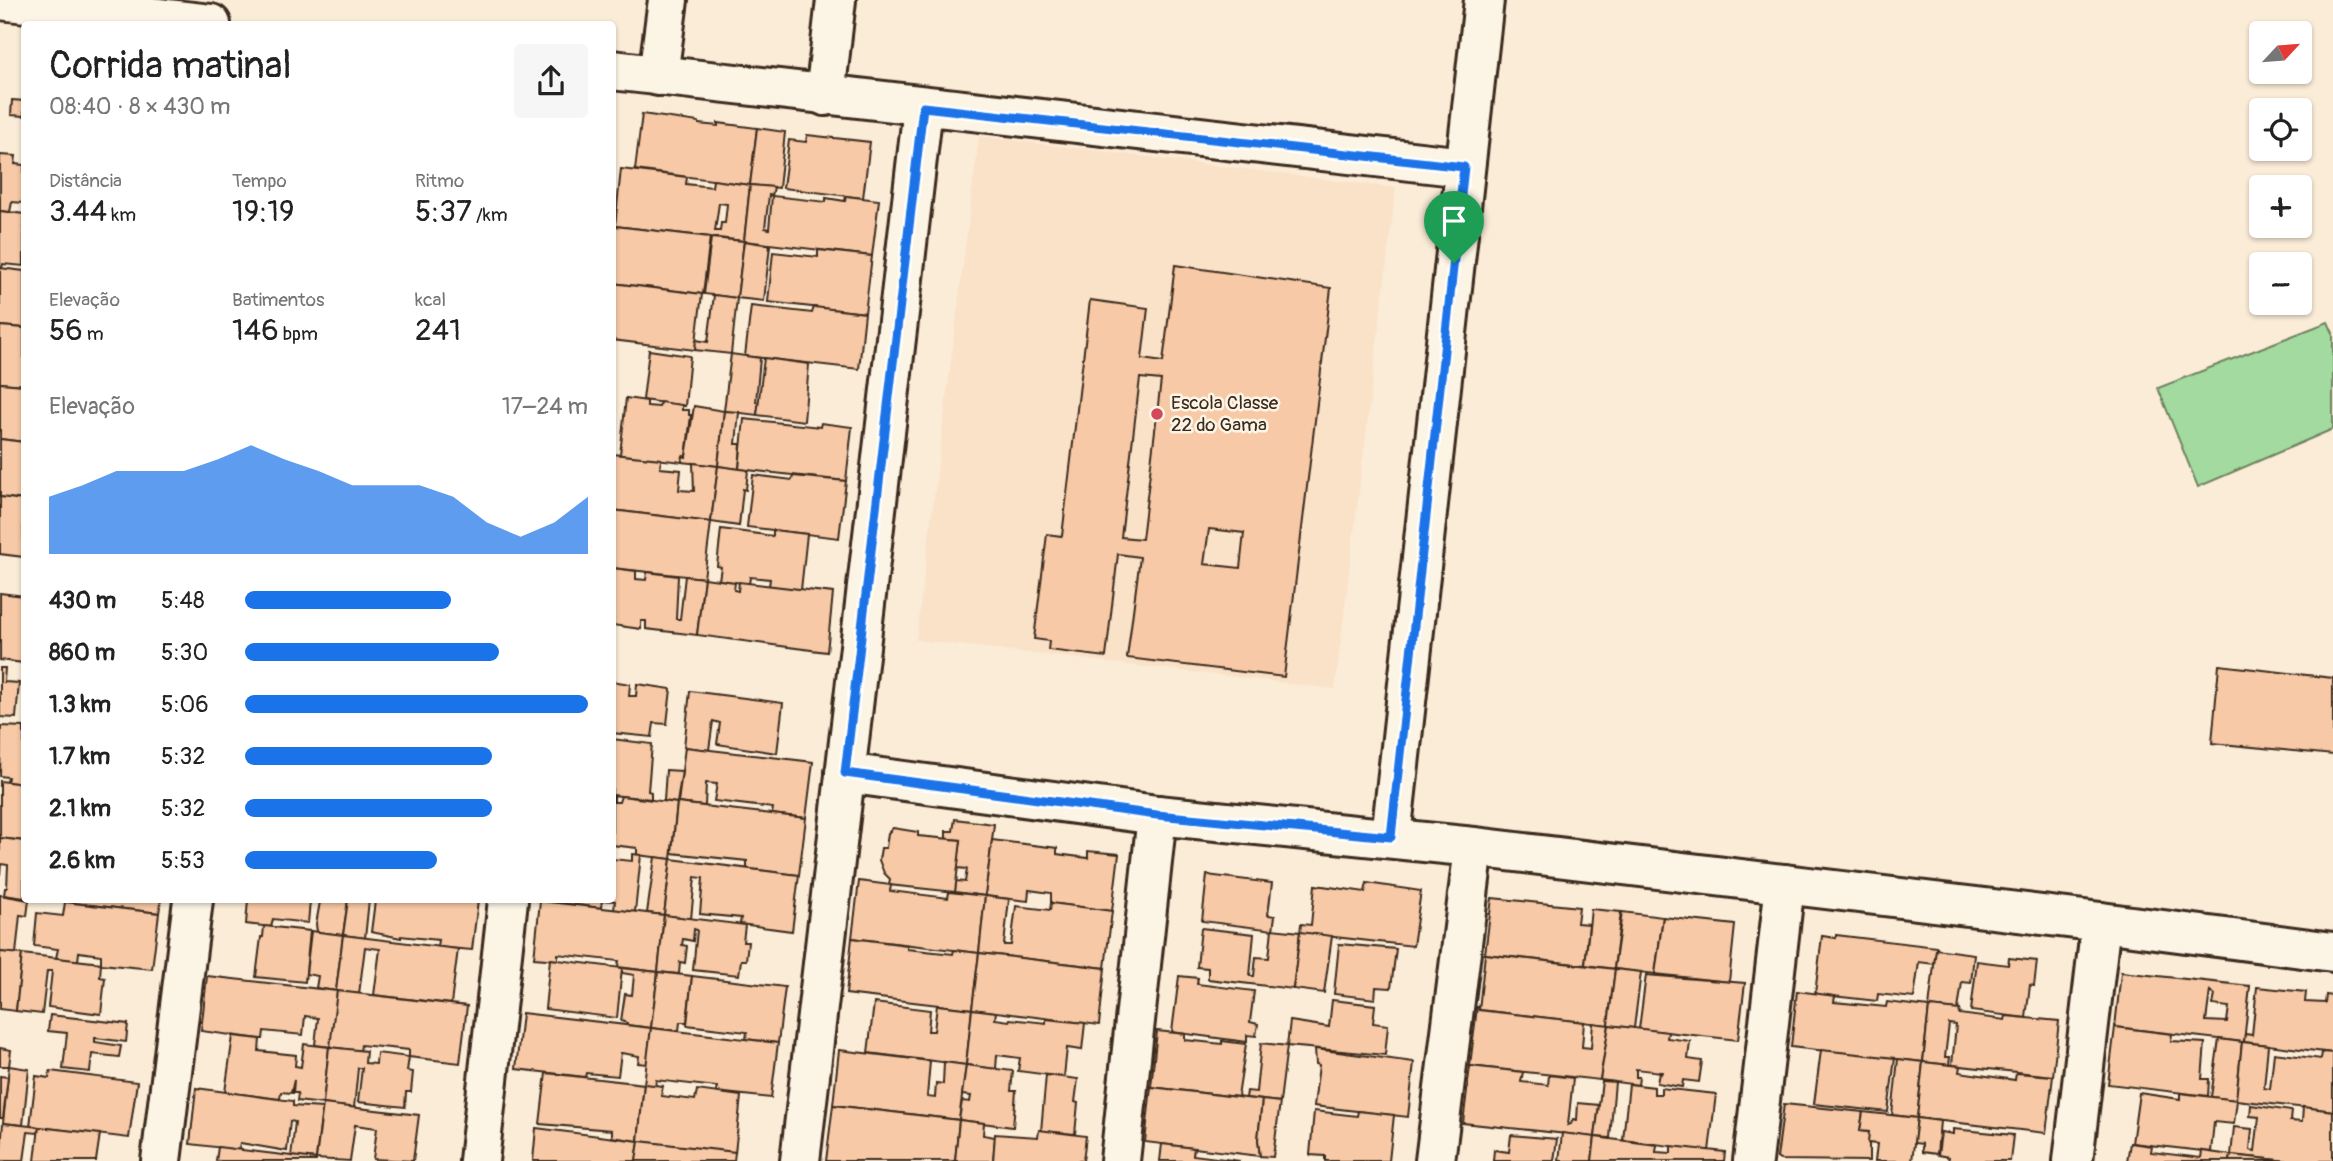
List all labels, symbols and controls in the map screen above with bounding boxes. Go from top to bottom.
north arrow [2249,21,2312,84]
map controls [2249,21,2312,315]
text: Corrida matinal [49,42,291,90]
button: share [514,44,588,118]
text: 08:40 · 8 × 430 m [49,92,230,121]
button: locate [2249,98,2312,161]
text: Distância [49,169,122,193]
text: Tempo [232,169,287,193]
text: Ritmo [415,169,464,193]
button: + [2249,175,2312,238]
pin [1424,191,1484,263]
text: 3.44 [49,193,107,230]
text: 19:19 [232,193,294,230]
text: 5:37 [415,193,472,230]
icon: arrive [1435,202,1473,240]
text: km [107,203,136,227]
text: /km [472,203,508,227]
button: − [2249,252,2312,315]
text: Elevação [49,288,120,312]
text: Batimentos [232,288,324,312]
text: kcal [415,288,446,312]
text: 56 [49,312,83,349]
text: 146 [232,312,279,349]
text: 241 [415,312,461,349]
text: m [83,322,104,346]
text: bpm [279,322,318,346]
place label: Escola Classe 22 do Gama [1171,391,1279,437]
text: Elevação [49,392,135,421]
text: 17–24 m [502,392,588,421]
marker: Escola Classe 22 do Gama [1149,406,1165,422]
text: 430 m [49,586,116,615]
text: 5:48 [161,586,205,615]
text: 860 m [49,638,115,667]
text: 5:30 [161,638,208,667]
text: 1.3 km [49,690,111,719]
text: 5:06 [161,690,209,719]
text: 1.7 km [49,742,110,771]
text: 5:32 [161,742,205,771]
text: 2.1 km [49,794,111,823]
text: 5:32 [161,794,205,823]
text: 2.6 km [49,846,115,875]
text: 5:53 [161,846,205,875]

